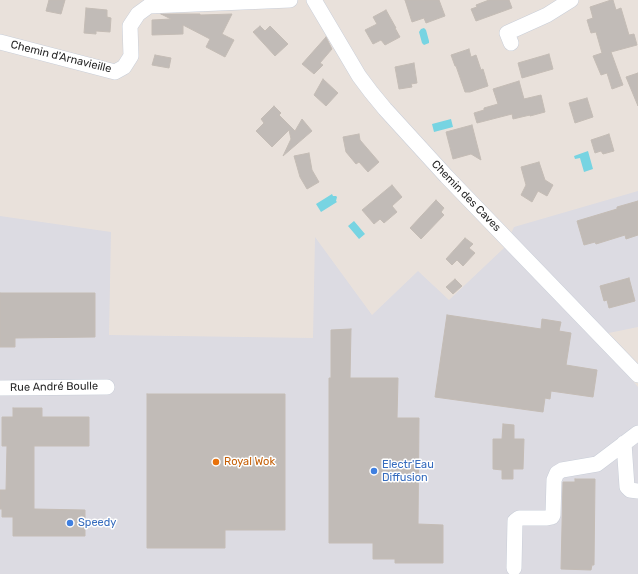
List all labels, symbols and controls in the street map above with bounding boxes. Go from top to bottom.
street label: Chemin d'Arnavieille [9,38,113,76]
street label: Chemin des Caves [429,158,503,234]
street label: Rue André Boulle [10,380,98,394]
place label: Royal Wok [224,455,275,469]
marker: Royal Wok [211,457,221,467]
place label: Electr'Eau Diffusion [382,458,434,484]
marker: Electr'Eau Diffusion [369,466,379,476]
place label: Speedy [78,516,116,530]
marker: Speedy [65,518,75,528]

